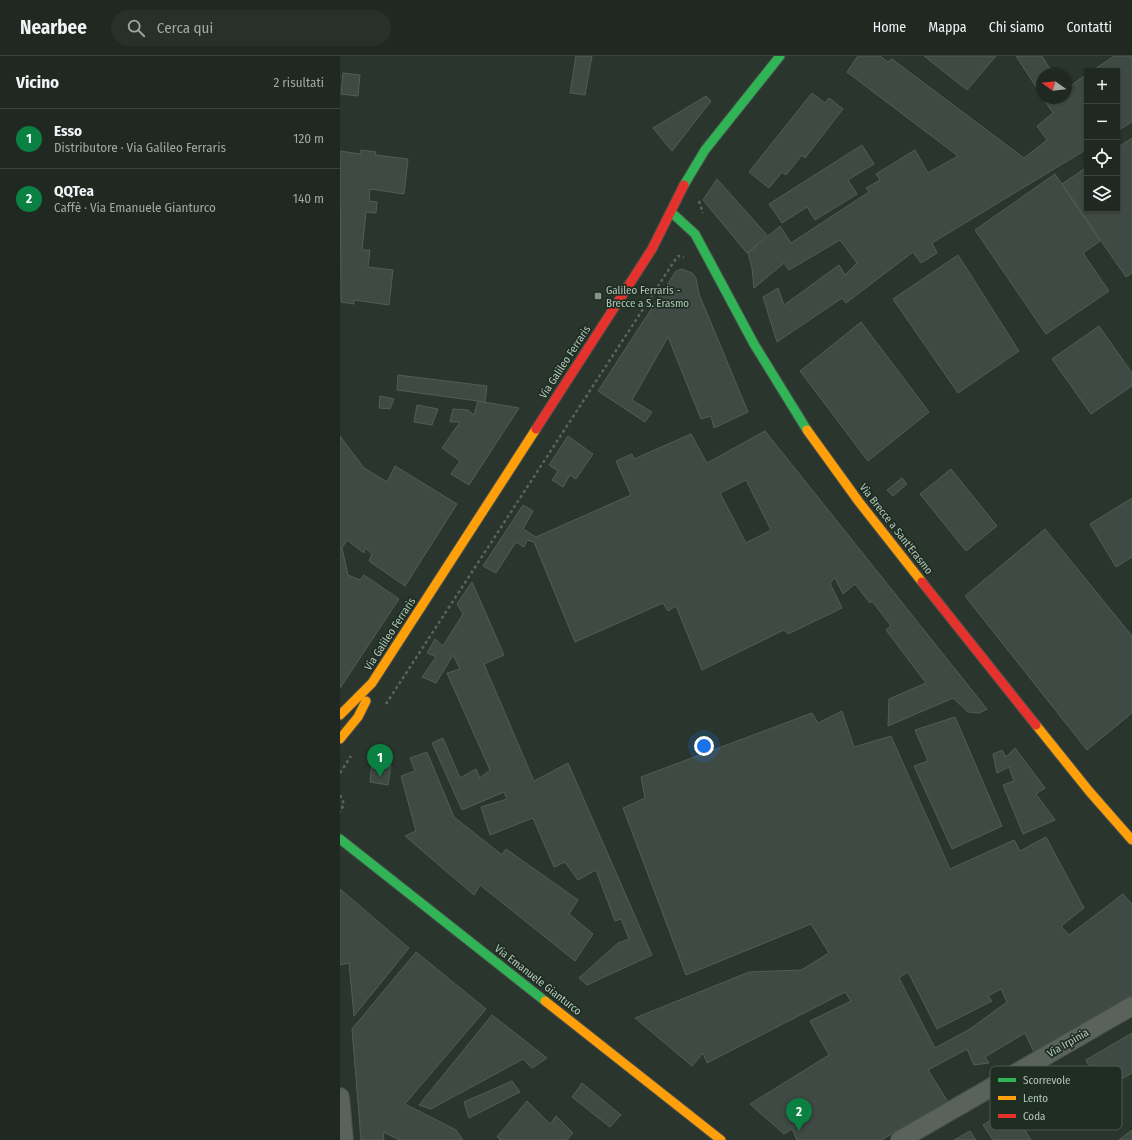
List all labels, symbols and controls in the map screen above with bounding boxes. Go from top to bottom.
search box [111,10,391,46]
text: Nearbee [20,16,87,39]
icon: search [125,17,147,39]
text: Cerca qui [157,19,213,37]
text: Home [873,19,906,36]
text: Mappa [928,19,967,36]
text: Chi siamo [989,19,1044,36]
text: Contatti [1066,19,1112,36]
north arrow [1036,68,1072,104]
map controls [1084,68,1120,212]
button: + [1084,68,1120,104]
text: Vicino [16,72,59,93]
text: 2 risultati [274,75,324,90]
button: − [1084,104,1120,140]
text: Esso [54,122,82,140]
text: 1 [26,131,32,146]
text: 120 m [293,131,324,146]
text: Distributore · Via Galileo Ferraris [54,140,226,155]
button: locate [1084,140,1120,176]
button: layers [1084,176,1120,212]
text: QQTea [54,182,94,200]
text: 2 [26,191,32,206]
text: 140 m [293,191,324,206]
text: Caffè · Via Emanuele Gianturco [54,200,216,215]
place label: Galileo Ferraris - Brecce a S. Erasmo [606,284,689,310]
marker: Galileo Ferraris - Brecce a S. Erasmo [593,291,603,301]
street label: Via Galileo Ferraris [537,323,594,401]
street label: Via Brecce a Sant'Erasmo [857,481,936,577]
street label: Via Galileo Ferraris [362,595,419,673]
your location [694,736,714,756]
pin: 1 [367,744,393,777]
street label: Via Emanuele Gianturco [492,942,584,1018]
street label: Via Irpinia [1045,1026,1091,1060]
legend [990,1066,1122,1130]
text: Scorrevole [1023,1074,1070,1087]
text: Lento [1023,1092,1048,1105]
pin: 2 [786,1098,812,1131]
text: Coda [1023,1110,1045,1123]

